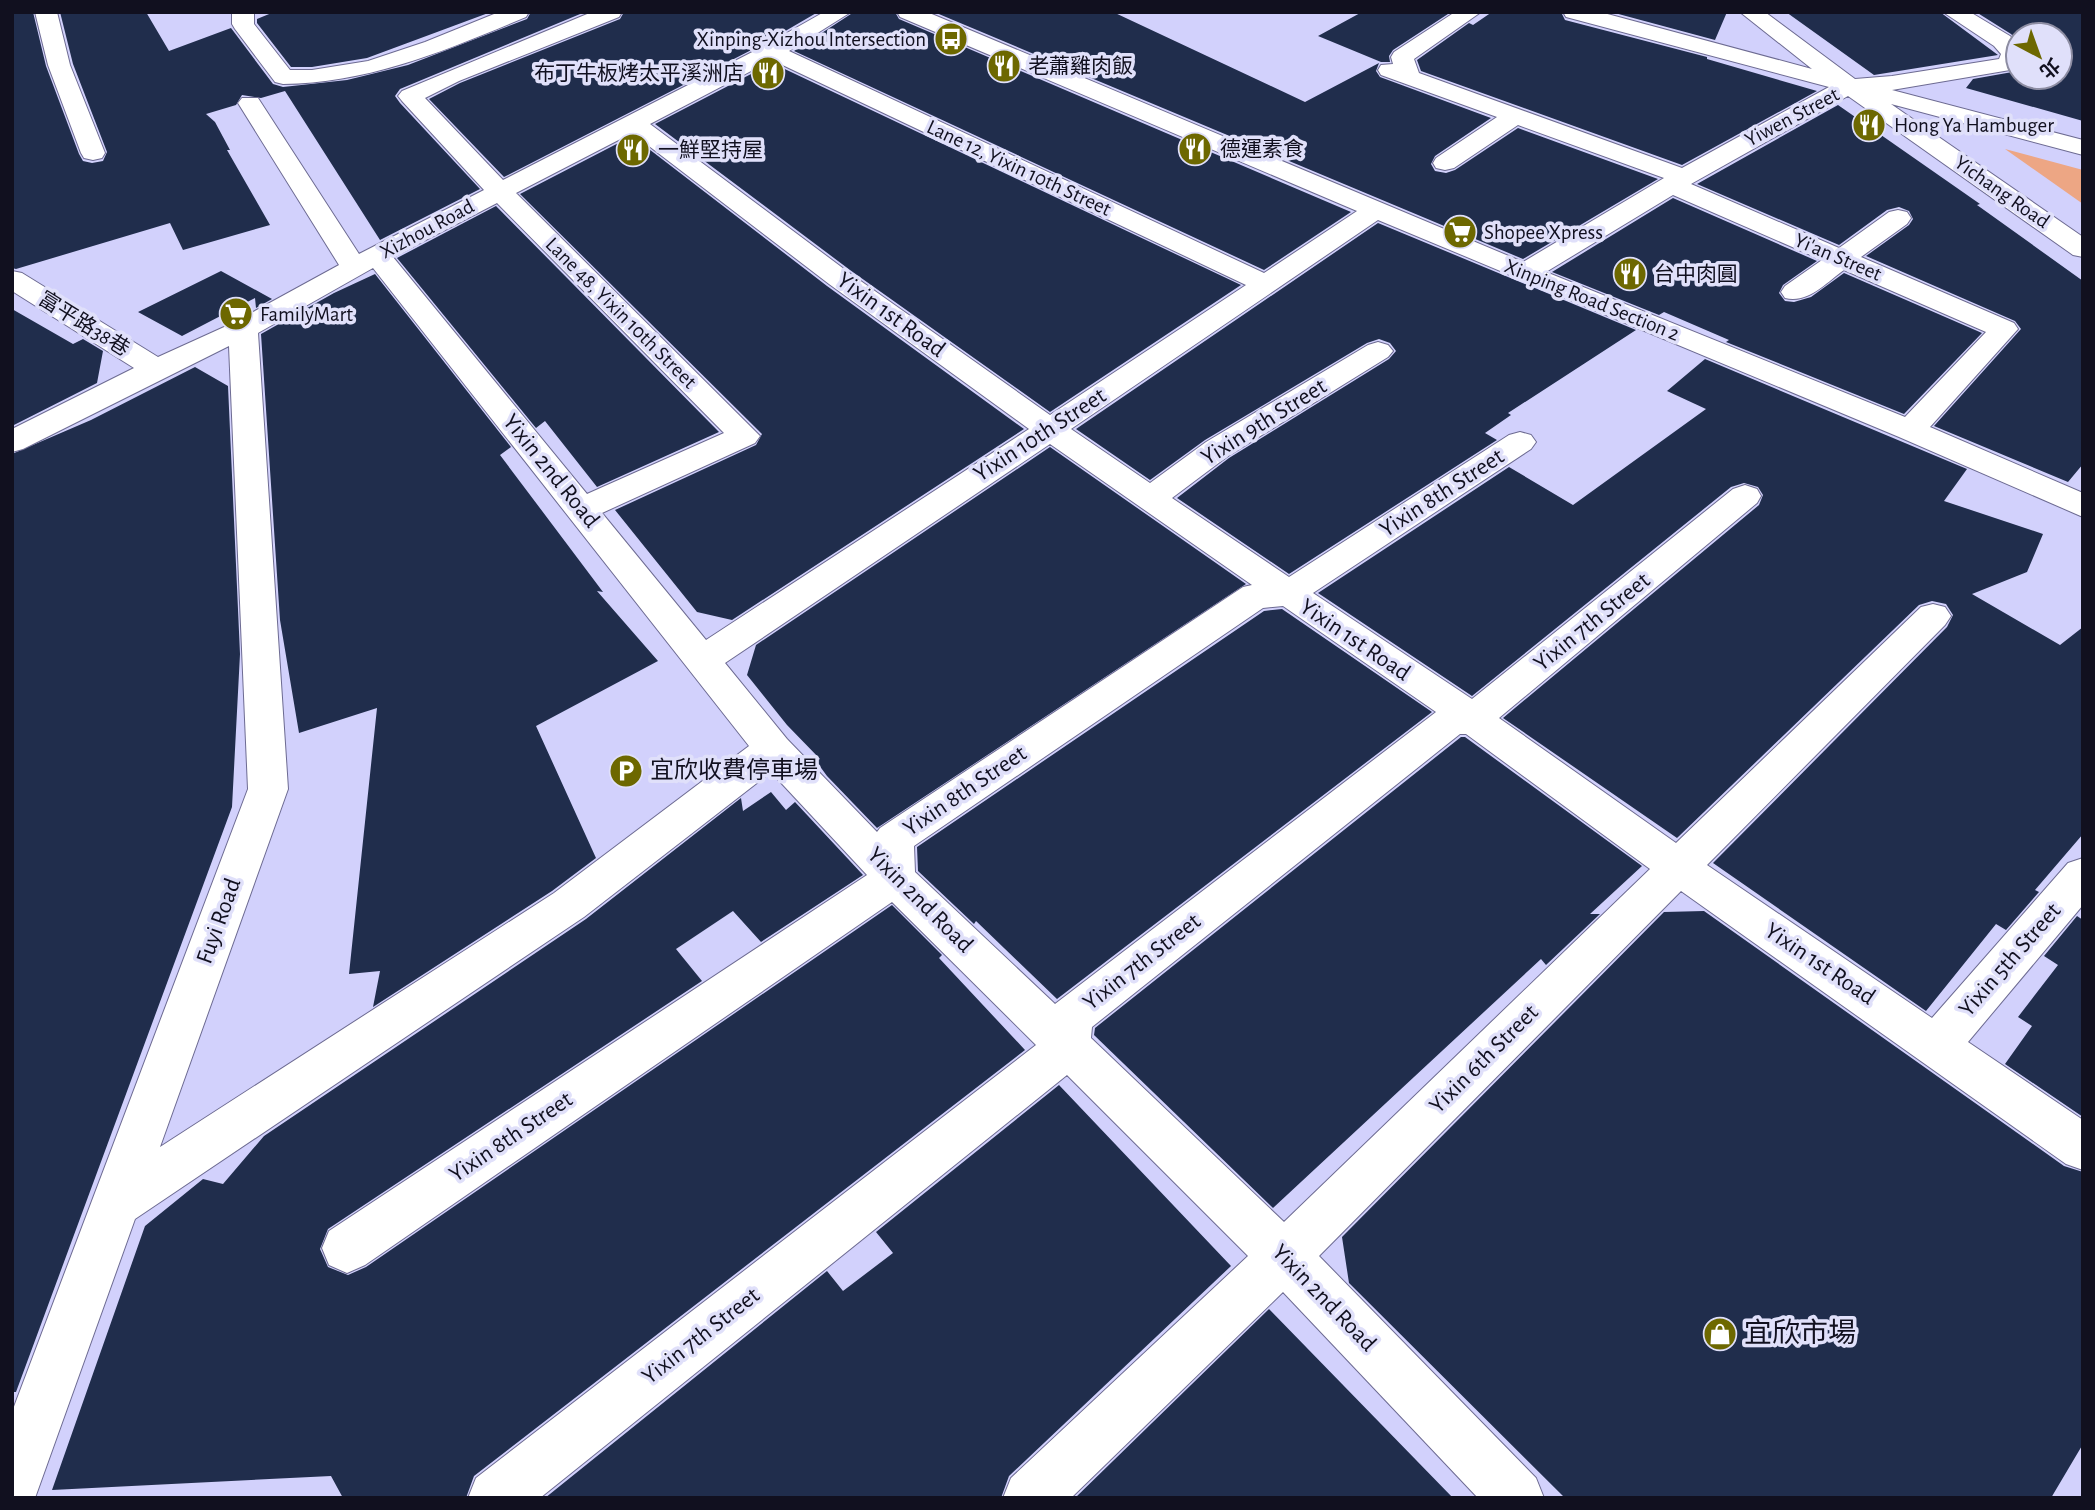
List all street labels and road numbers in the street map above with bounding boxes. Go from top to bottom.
street label: Yiwen Street [1741,83,1843,151]
street label: Lane 12, Yixin 10th Street [924,116,1115,220]
street label: Yichang Road [1951,152,2053,232]
street label: Xizhou Road [376,195,478,263]
street label: Yi'an Street [1791,229,1885,285]
street label: Lane 48, Yixin 10th Street [541,233,701,393]
street label: Xinping Road Section 2 [1501,255,1683,345]
street label: Yixin 1st Road [832,268,950,362]
street label: 富平路38巷 [35,287,134,360]
street label: Yixin 9th Street [1197,374,1331,470]
street label: Yixin 10th Street [970,383,1111,487]
street label: Yixin 2nd Road [498,410,604,532]
street label: Yixin 8th Street [1376,444,1509,542]
street label: Yixin 7th Street [1529,568,1655,676]
street label: Yixin 1st Road [1296,594,1414,686]
street label: Yixin 8th Street [899,741,1031,841]
street label: Yixin 2nd Road [863,843,977,957]
street label: Fuyi Road [193,875,245,967]
street label: Yixin 5th Street [1955,898,2066,1021]
street label: Yixin 7th Street [1079,909,1205,1015]
street label: Yixin 1st Road [1761,918,1879,1010]
street label: Yixin 6th Street [1425,1000,1543,1118]
street label: Yixin 8th Street [445,1087,577,1187]
street label: Yixin 2nd Road [1267,1240,1381,1356]
street label: Yixin 7th Street [638,1283,764,1389]

